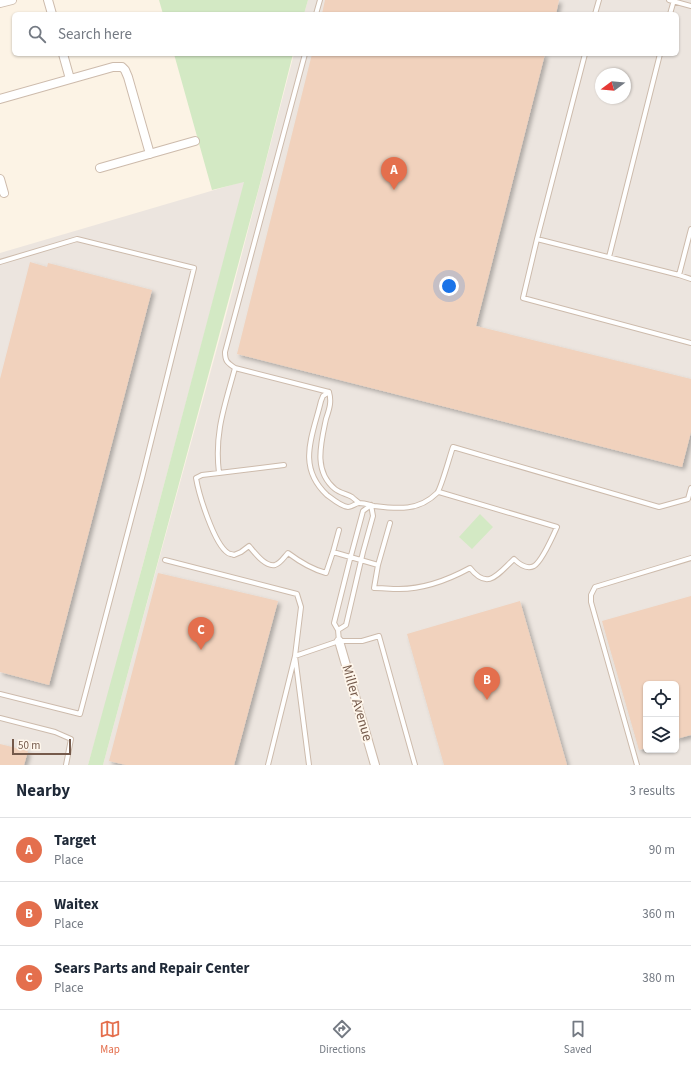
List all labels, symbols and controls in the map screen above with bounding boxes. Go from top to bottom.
search box [12,12,679,56]
icon: search [26,23,48,45]
text: Search here [58,24,132,45]
north arrow [595,68,631,104]
pin: A [381,157,407,190]
your location [439,276,459,296]
pin: C [188,617,214,650]
street label: Miller Avenue [337,663,377,744]
pin: B [474,667,500,700]
map controls [643,681,679,753]
button: locate [643,681,679,717]
button: layers [643,717,679,753]
scale bar [12,737,71,756]
text: 50 m [18,738,40,753]
text: Nearby [16,779,70,803]
text: 3 results [630,782,675,800]
text: Target [54,830,96,851]
text: A [25,841,33,859]
text: 90 m [649,841,675,859]
text: Place [54,851,83,869]
text: Waitex [54,894,99,915]
text: B [25,905,33,923]
text: 360 m [642,905,675,923]
text: Place [54,915,83,933]
text: Sears Parts and Repair Center [54,958,250,979]
text: C [25,969,33,987]
text: 380 m [642,969,675,987]
text: Place [54,979,83,997]
tab: Map [99,1018,121,1057]
tab: Directions [319,1018,366,1057]
tab: Saved [564,1018,592,1057]

